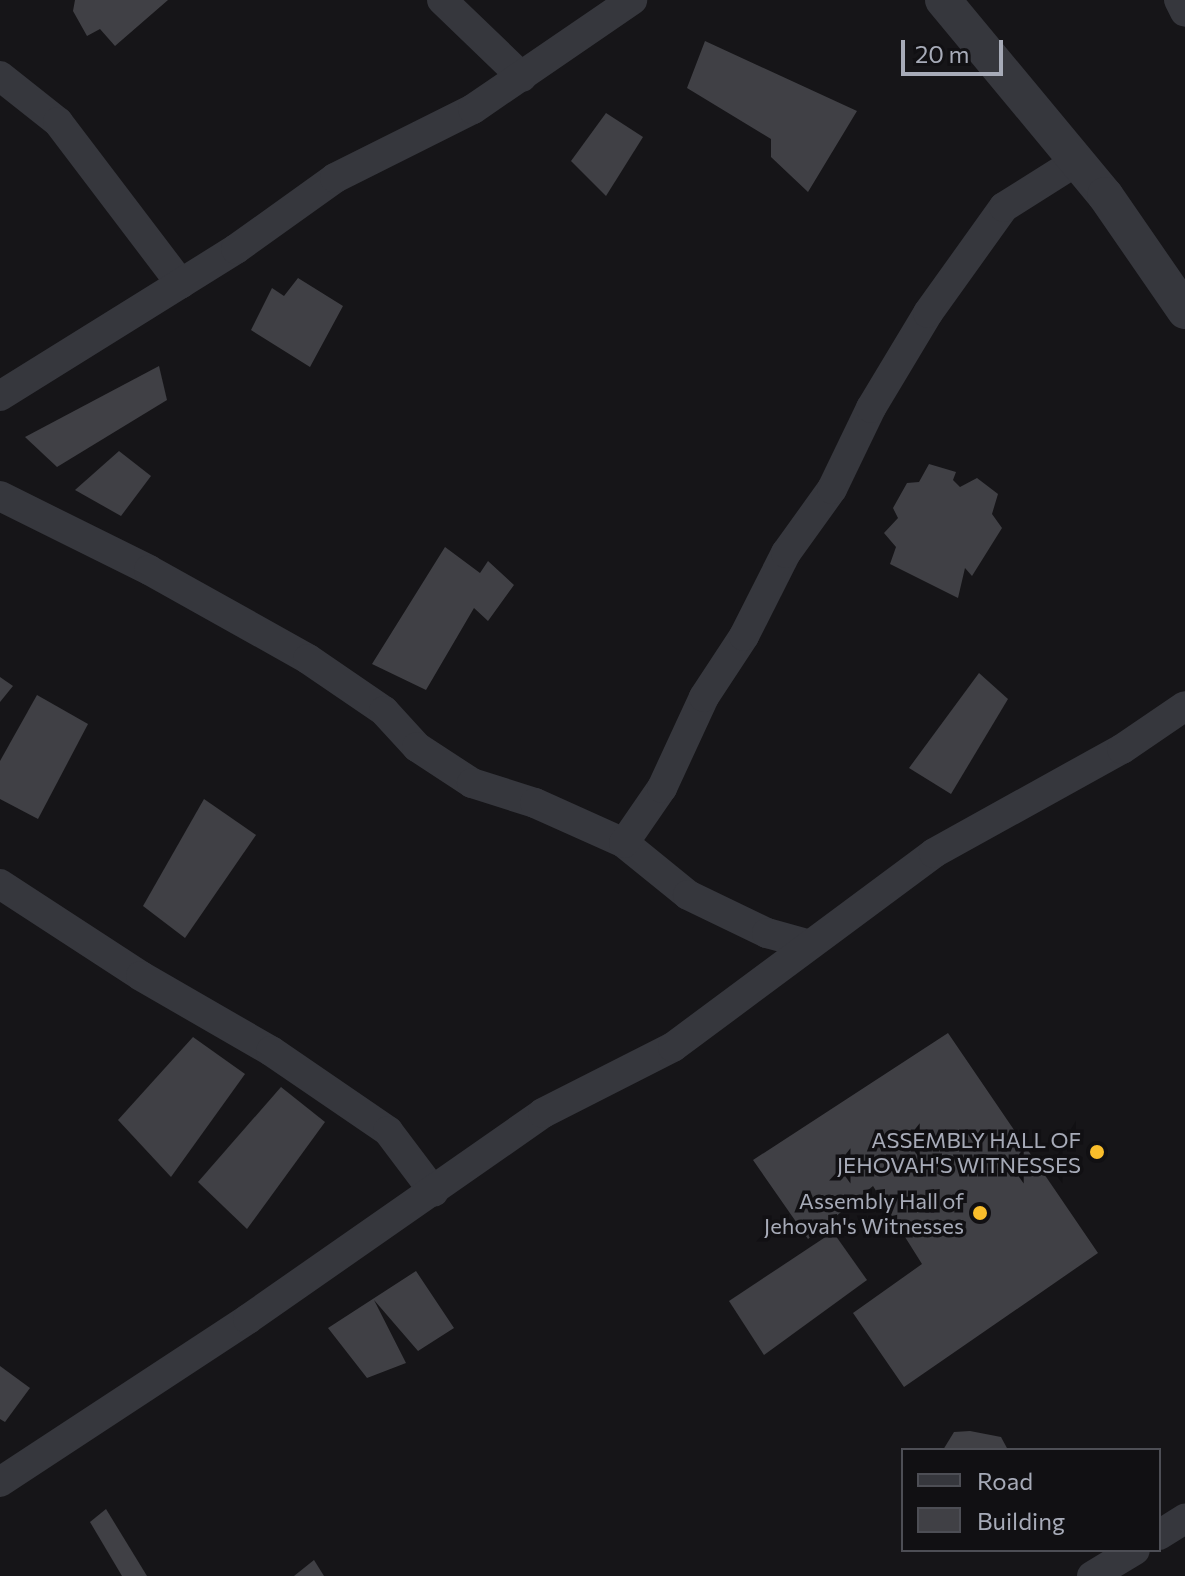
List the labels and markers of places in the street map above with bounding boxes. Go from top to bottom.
place label: ASSEMBLY HALL OF JEHOVAH'S WITNESSES [837,1126,1081,1178]
marker: ASSEMBLY HALL OF JEHOVAH'S WITNESSES [1088,1143,1106,1161]
place label: Assembly Hall of Jehovah's Witnesses [764,1187,964,1238]
marker: Assembly Hall of Jehovah's Witnesses [971,1204,989,1222]

